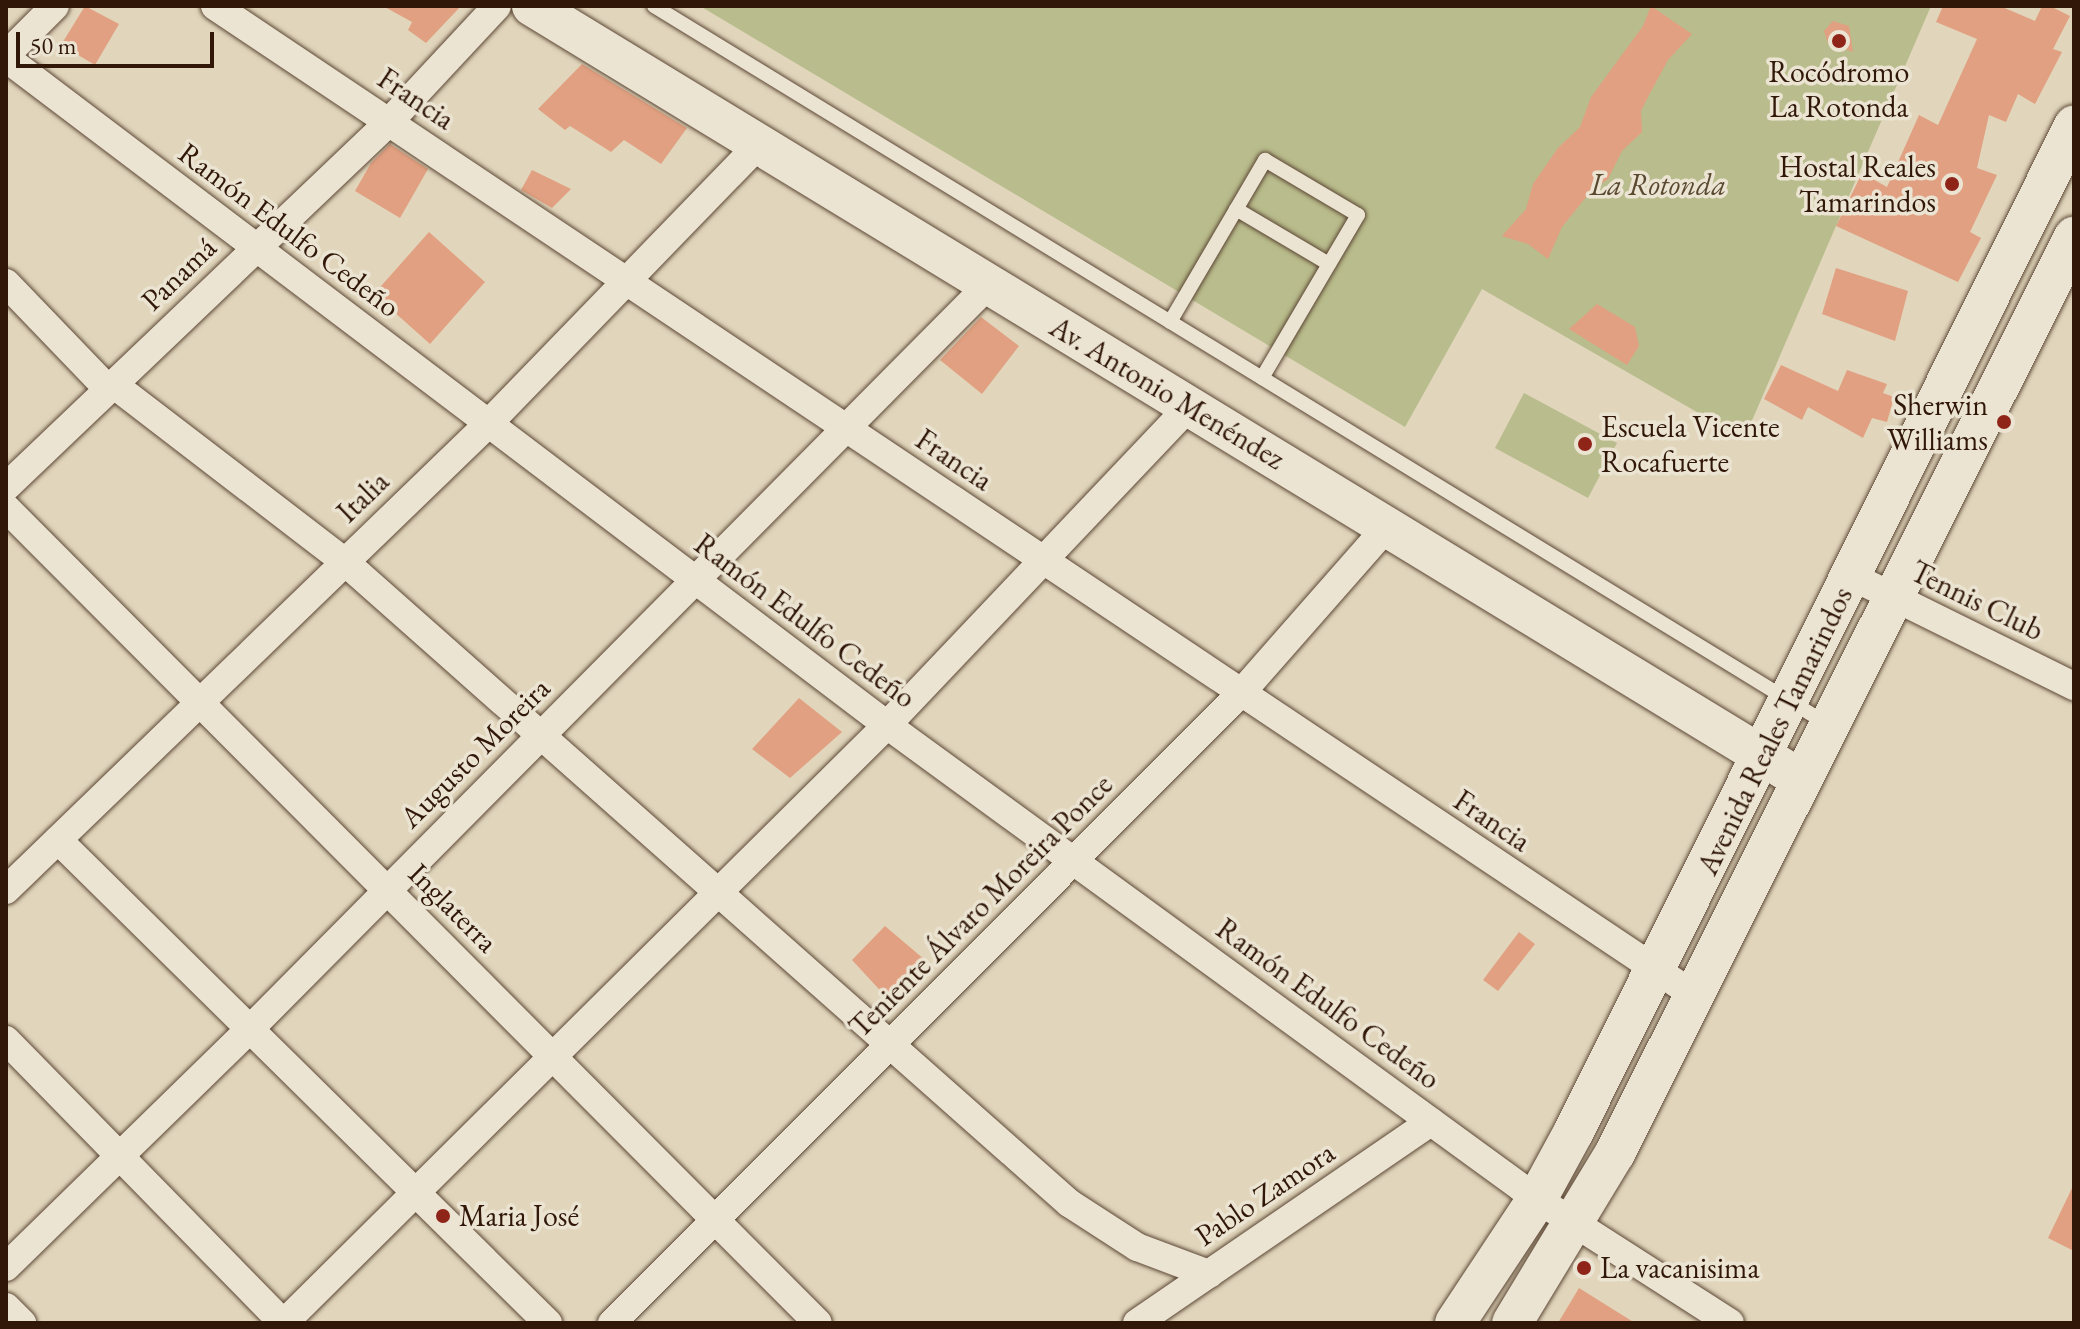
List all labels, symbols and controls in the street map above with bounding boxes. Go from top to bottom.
scale bar [20,16,218,66]
text: 50 m [30,30,77,61]
marker: Rocódromo La Rotonda [1830,32,1848,50]
place label: Rocódromo La Rotonda [1769,54,1909,124]
street label: Francia [371,60,461,138]
street label: Ramón Edulfo Cedeño [171,135,407,325]
place label: Hostal Reales Tamarindos [1779,149,1936,220]
park label: La Rotonda [1590,167,1726,203]
marker: Hostal Reales Tamarindos [1943,175,1961,193]
street label: Panamá [134,230,224,318]
street label: Av. Antonio Menéndez [1043,309,1291,477]
place label: Sherwin Williams [1887,387,1988,458]
place label: Escuela Vicente Rocafuerte [1601,409,1780,480]
marker: Sherwin Williams [1995,413,2013,431]
street label: Francia [909,421,999,499]
marker: Escuela Vicente Rocafuerte [1576,435,1594,453]
street label: Italia [330,464,396,530]
street label: Ramón Edulfo Cedeño [687,526,923,716]
street label: Tennis Club [1905,553,2049,649]
street label: Avenida Reales Tamarindos [1690,581,1860,881]
street label: Augusto Moreira [392,670,558,836]
street label: Teniente Álvaro Moreira Ponce [842,767,1120,1045]
street label: Francia [1447,782,1537,860]
street label: Inglaterra [401,856,505,960]
street label: Ramón Edulfo Cedeño [1209,911,1447,1097]
street label: Pablo Zamora [1188,1134,1342,1254]
place label: Maria José [459,1198,579,1234]
marker: Maria José [434,1207,452,1225]
place label: La vacanisima [1600,1250,1759,1286]
marker: La vacanisima [1575,1259,1593,1277]

